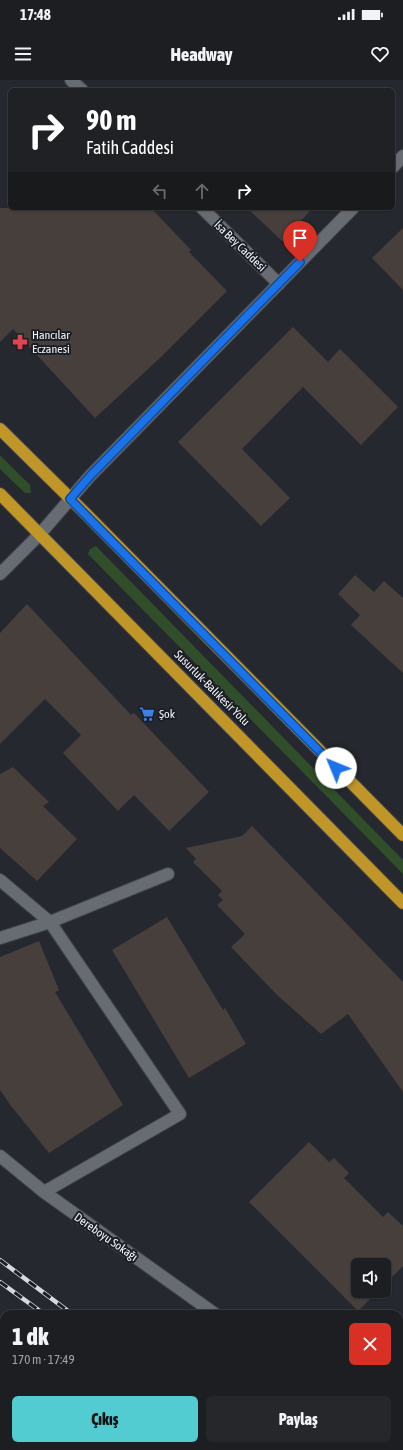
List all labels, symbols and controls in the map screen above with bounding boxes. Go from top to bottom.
text: 17:48 [20,6,51,23]
icon: menu [12,43,34,65]
icon: heart [369,43,391,65]
text: Headway [171,44,232,65]
icon: right [20,104,72,156]
text: 90 m [86,104,136,136]
text: Fatih Caddesi [86,137,174,158]
icon: left [149,180,171,202]
icon: ahead [191,180,213,202]
icon: right [233,180,255,202]
street label: İsa Bey Caddesi [211,218,269,274]
pin [283,221,317,262]
icon: arrive [289,227,311,249]
place label: Hancılar Eczanesi [32,328,70,356]
pharmacy icon: Hancılar Eczanesi [11,333,29,351]
street label: Susurluk-Balıkesir Yolu [171,647,253,729]
supermarket icon: Şok [138,705,156,723]
place label: Şok [159,707,176,721]
position arrow [315,747,357,789]
street label: Dereboyu Sokağı [72,1210,140,1264]
map controls [351,1258,391,1298]
button: sound [351,1258,391,1298]
text: 1 dk [12,1323,49,1350]
button: close [349,1323,391,1365]
text: 170 m · 17:49 [12,1352,75,1367]
button: Çıkış [12,1396,198,1442]
button: Paylaş [206,1396,391,1442]

